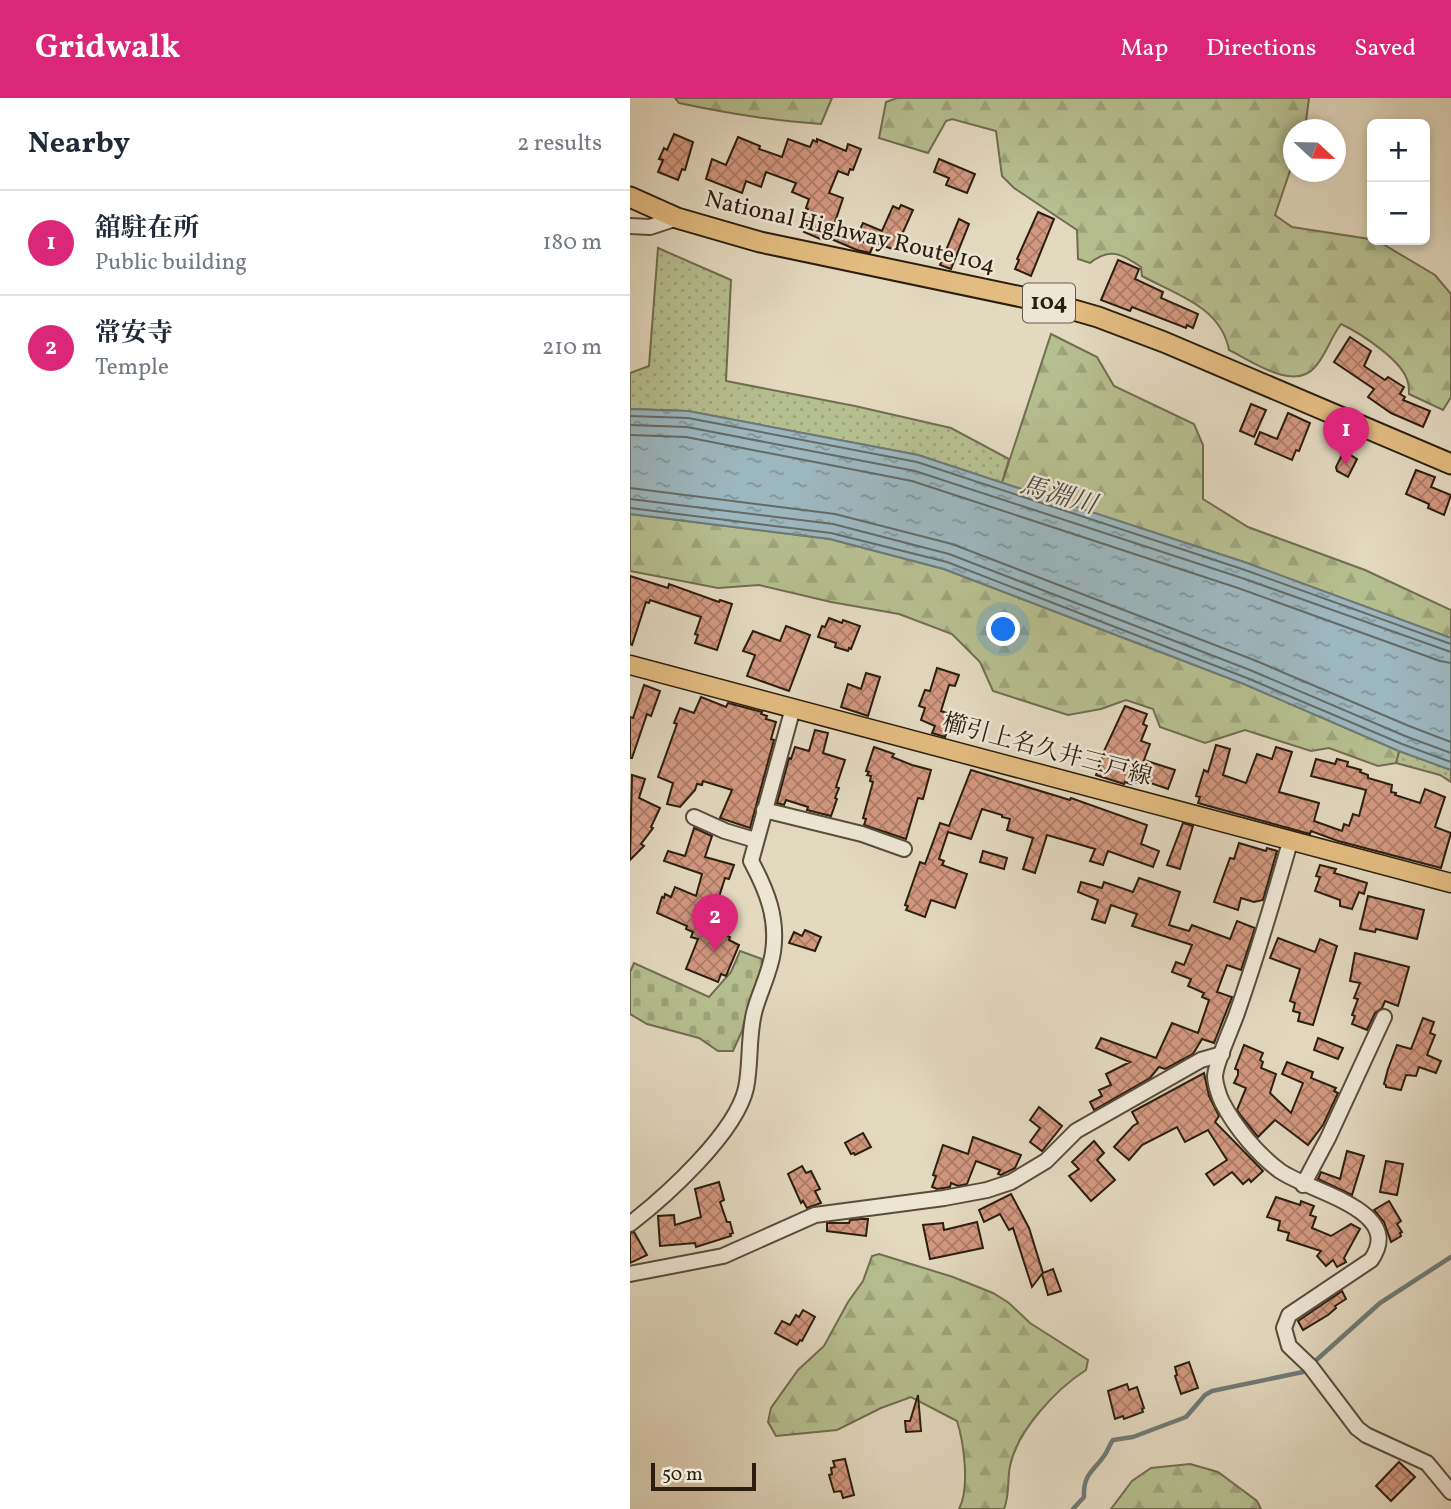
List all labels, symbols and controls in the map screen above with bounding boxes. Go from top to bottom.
text: Gridwalk [35,26,180,72]
text: Map [1120,32,1168,66]
text: Directions [1206,32,1316,66]
text: Saved [1354,32,1416,66]
north arrow [1283,119,1346,182]
map controls [1367,119,1430,245]
button: + [1367,119,1430,182]
text: Nearby [28,123,130,165]
text: 2 results [517,128,602,160]
button: − [1367,182,1430,245]
street label: National Highway Route 104 [701,183,999,283]
text: 舘駐在所 [95,211,199,247]
text: 1 [46,227,56,259]
text: 180 m [543,227,602,259]
text: Public building [95,247,247,279]
road number: 104 [1023,284,1075,322]
text: 常安寺 [95,316,173,352]
text: 2 [45,332,57,364]
text: 210 m [542,332,602,364]
text: Temple [95,352,169,384]
pin: 1 [1323,407,1369,465]
water label: 馬淵川 [1016,468,1103,525]
your location [986,612,1020,646]
street label: 櫛引上名久井三戸線 [938,707,1156,795]
pin: 2 [692,894,738,952]
scale bar [651,1460,756,1492]
text: 50 m [662,1462,703,1488]

